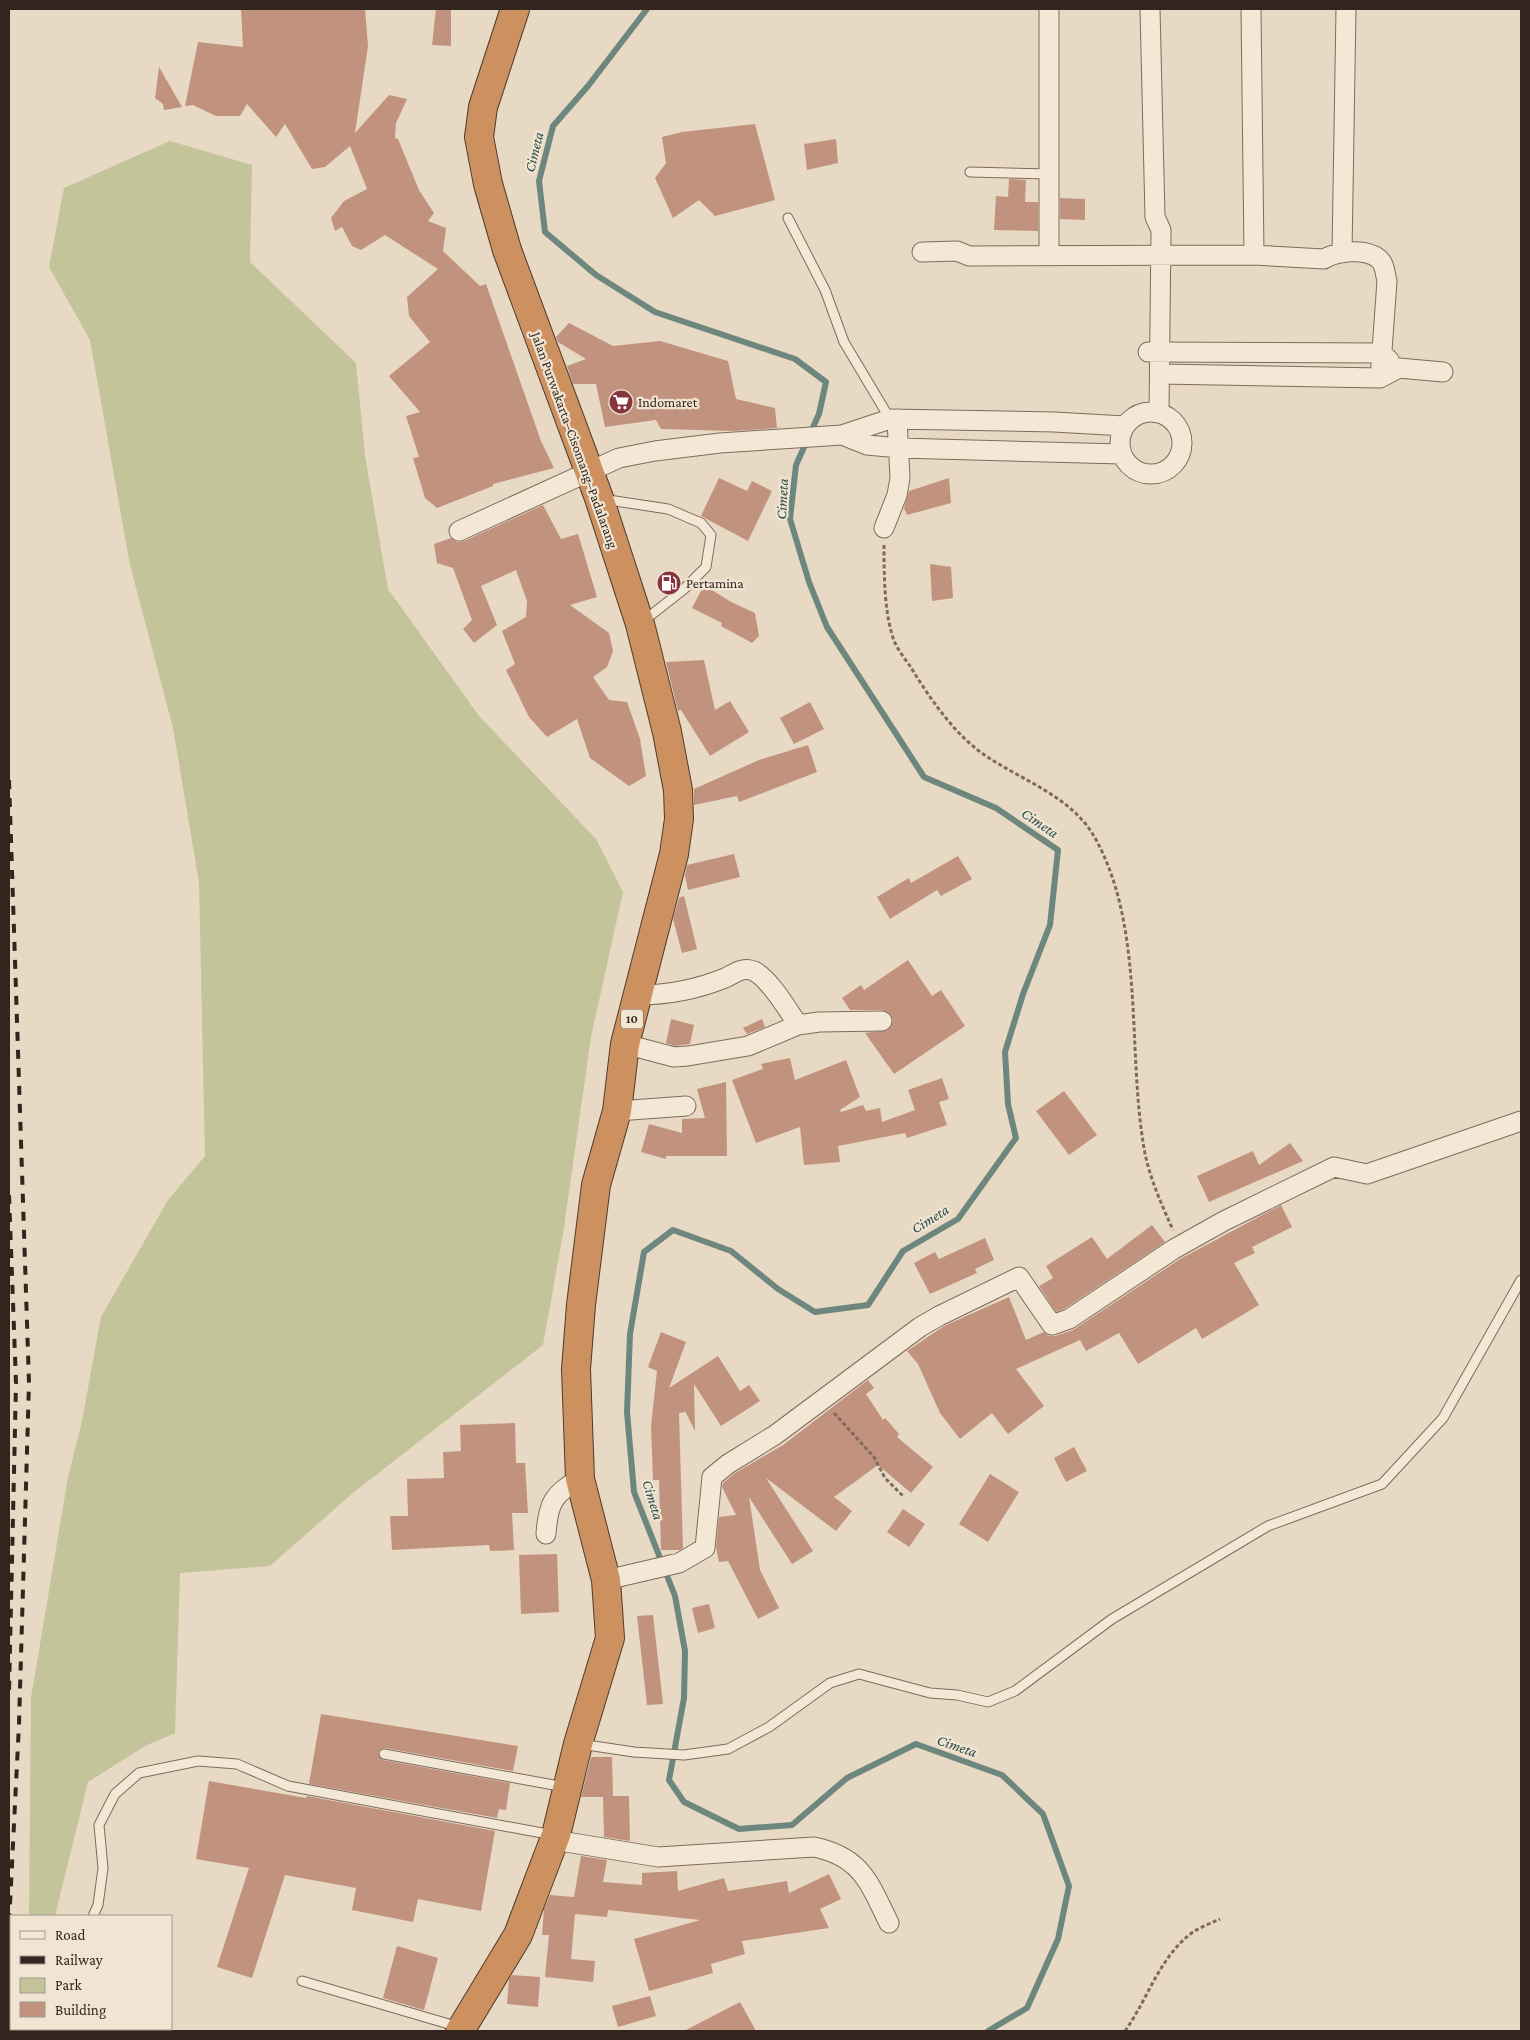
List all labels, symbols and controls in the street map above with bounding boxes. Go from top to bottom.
water label: Cimeta [521,130,547,174]
street label: Jalan Purwakarta–Cisomang–Padalarang [528,328,622,551]
supermarket icon: Indomaret [608,389,634,415]
place label: Indomaret [638,394,698,410]
water label: Cimeta [773,478,791,520]
fuel station icon: Pertamina [656,570,682,596]
place label: Pertamina [686,575,744,591]
water label: Cimeta [1019,805,1061,841]
road number: 10 [621,1010,643,1028]
water label: Cimeta [908,1201,952,1237]
water label: Cimeta [639,1478,667,1522]
water label: Cimeta [935,1732,979,1760]
legend [10,1915,172,2030]
text: Road [55,1927,86,1943]
text: Railway [55,1952,103,1969]
text: Park [55,1977,82,1993]
text: Building [55,2002,106,2019]

